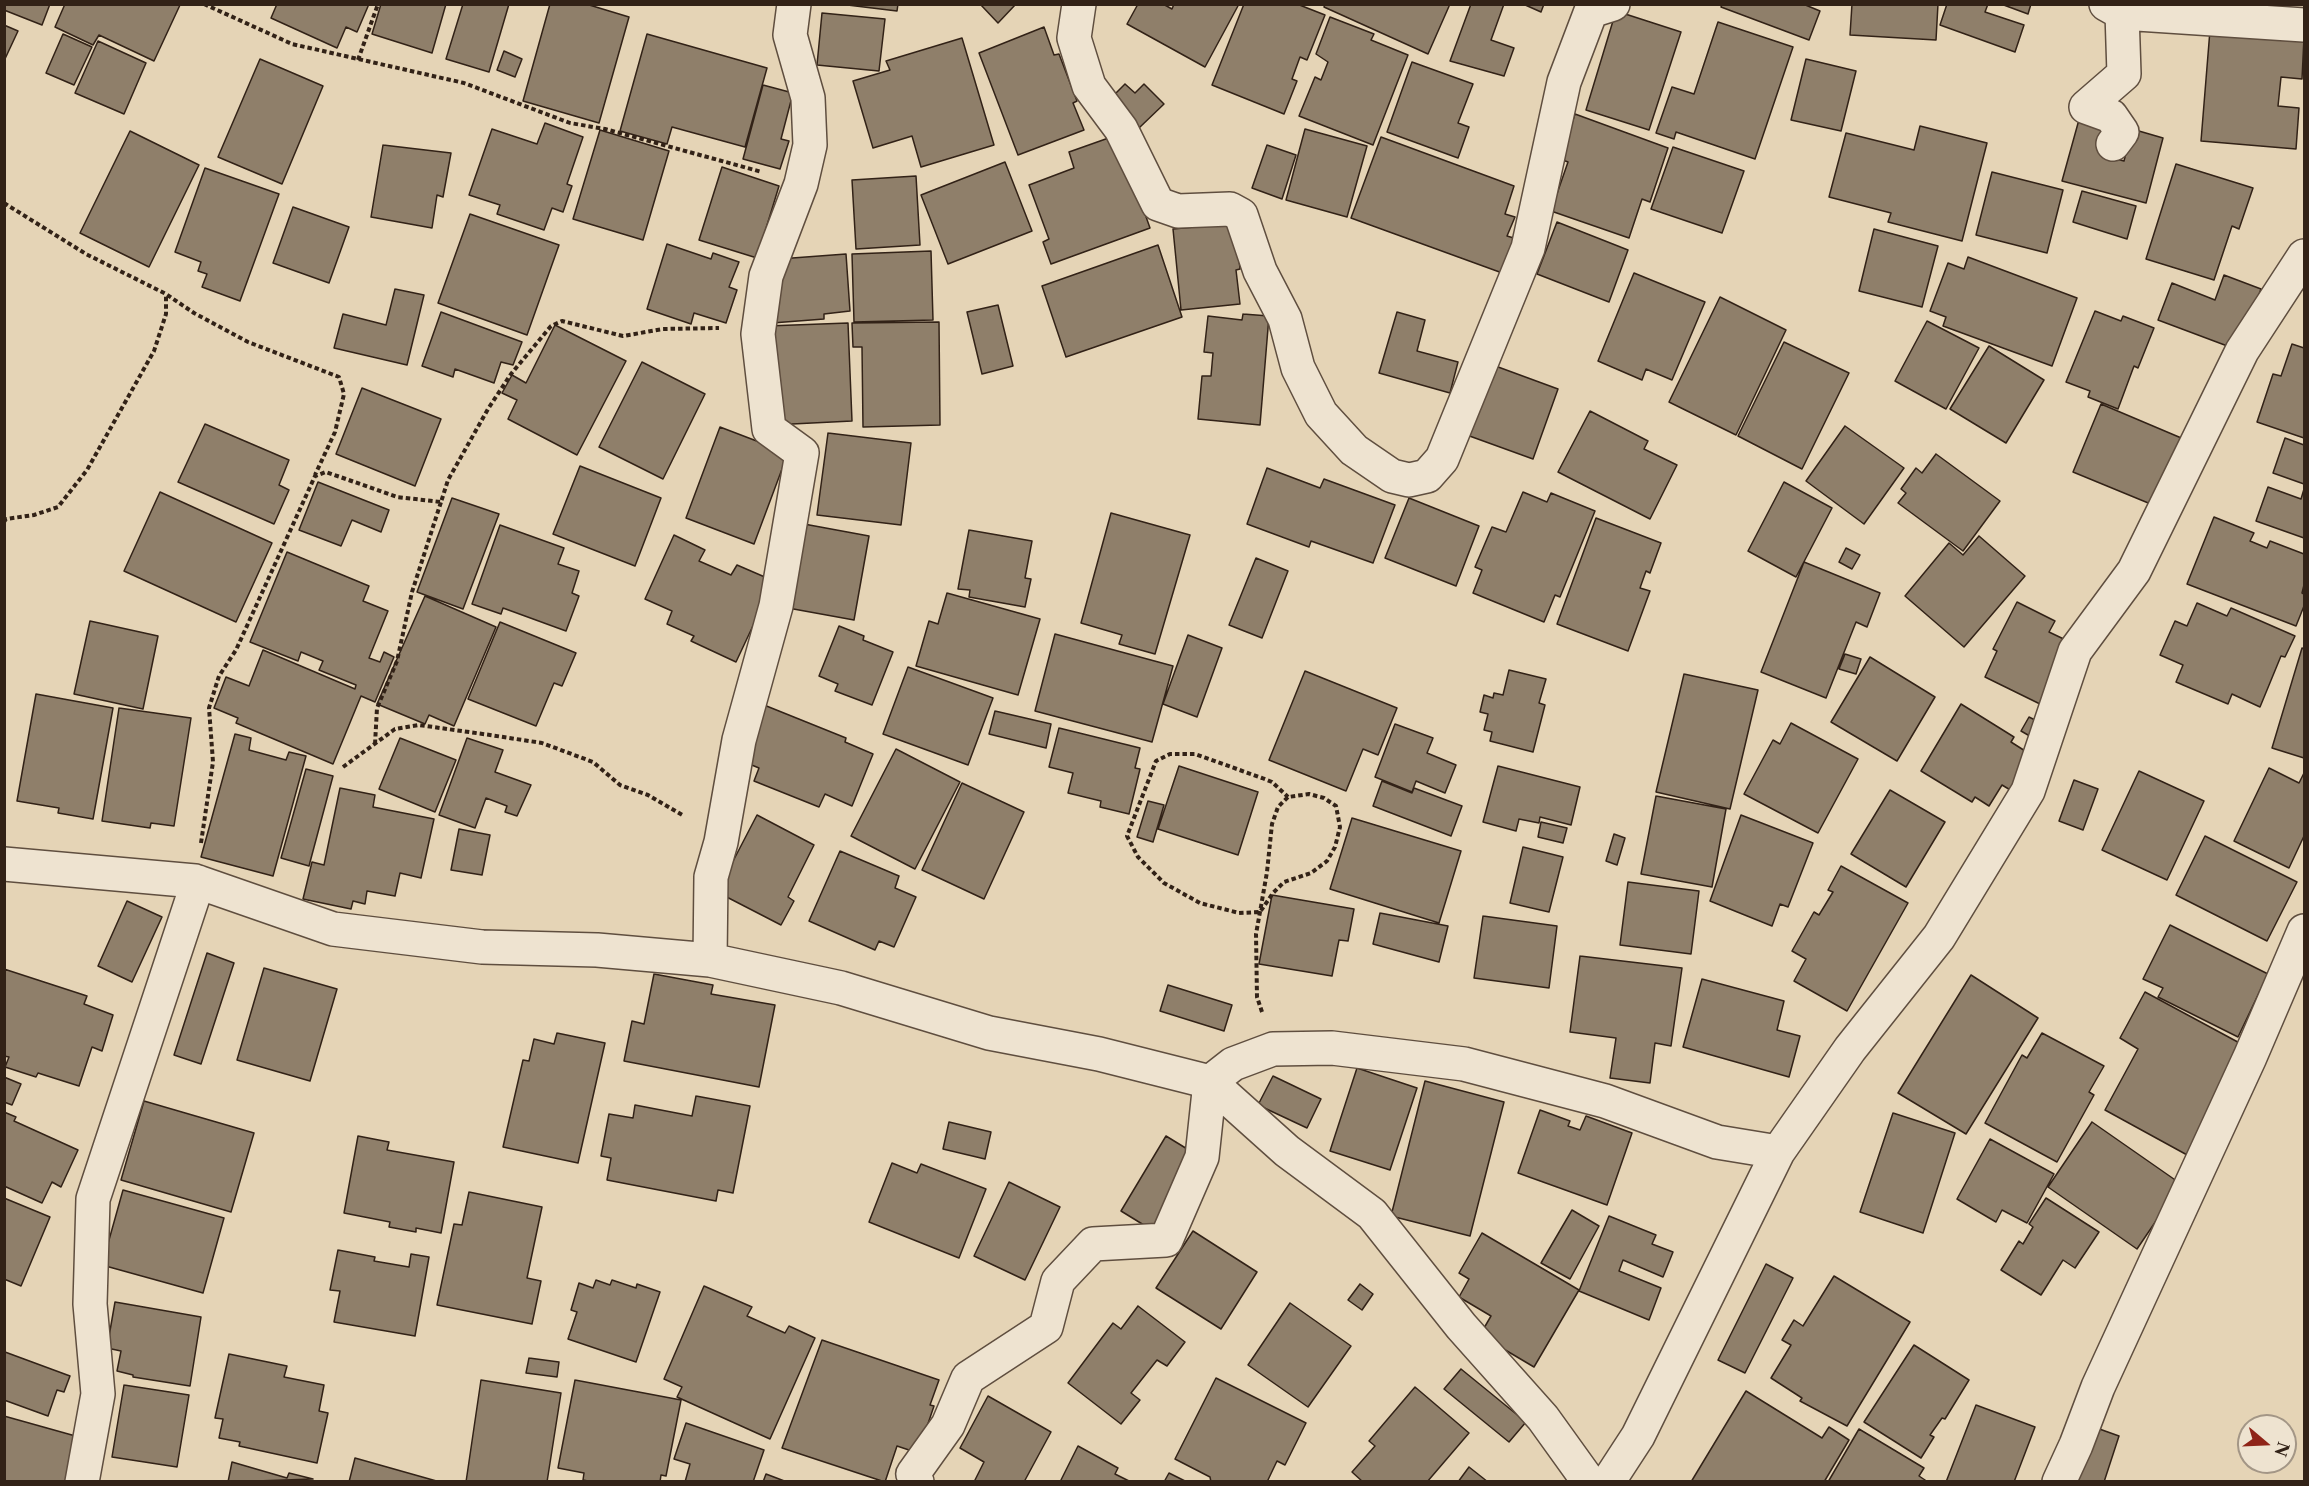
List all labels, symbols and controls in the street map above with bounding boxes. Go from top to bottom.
north arrow [2237,1414,2297,1474]
text: N [2270,1439,2294,1459]

